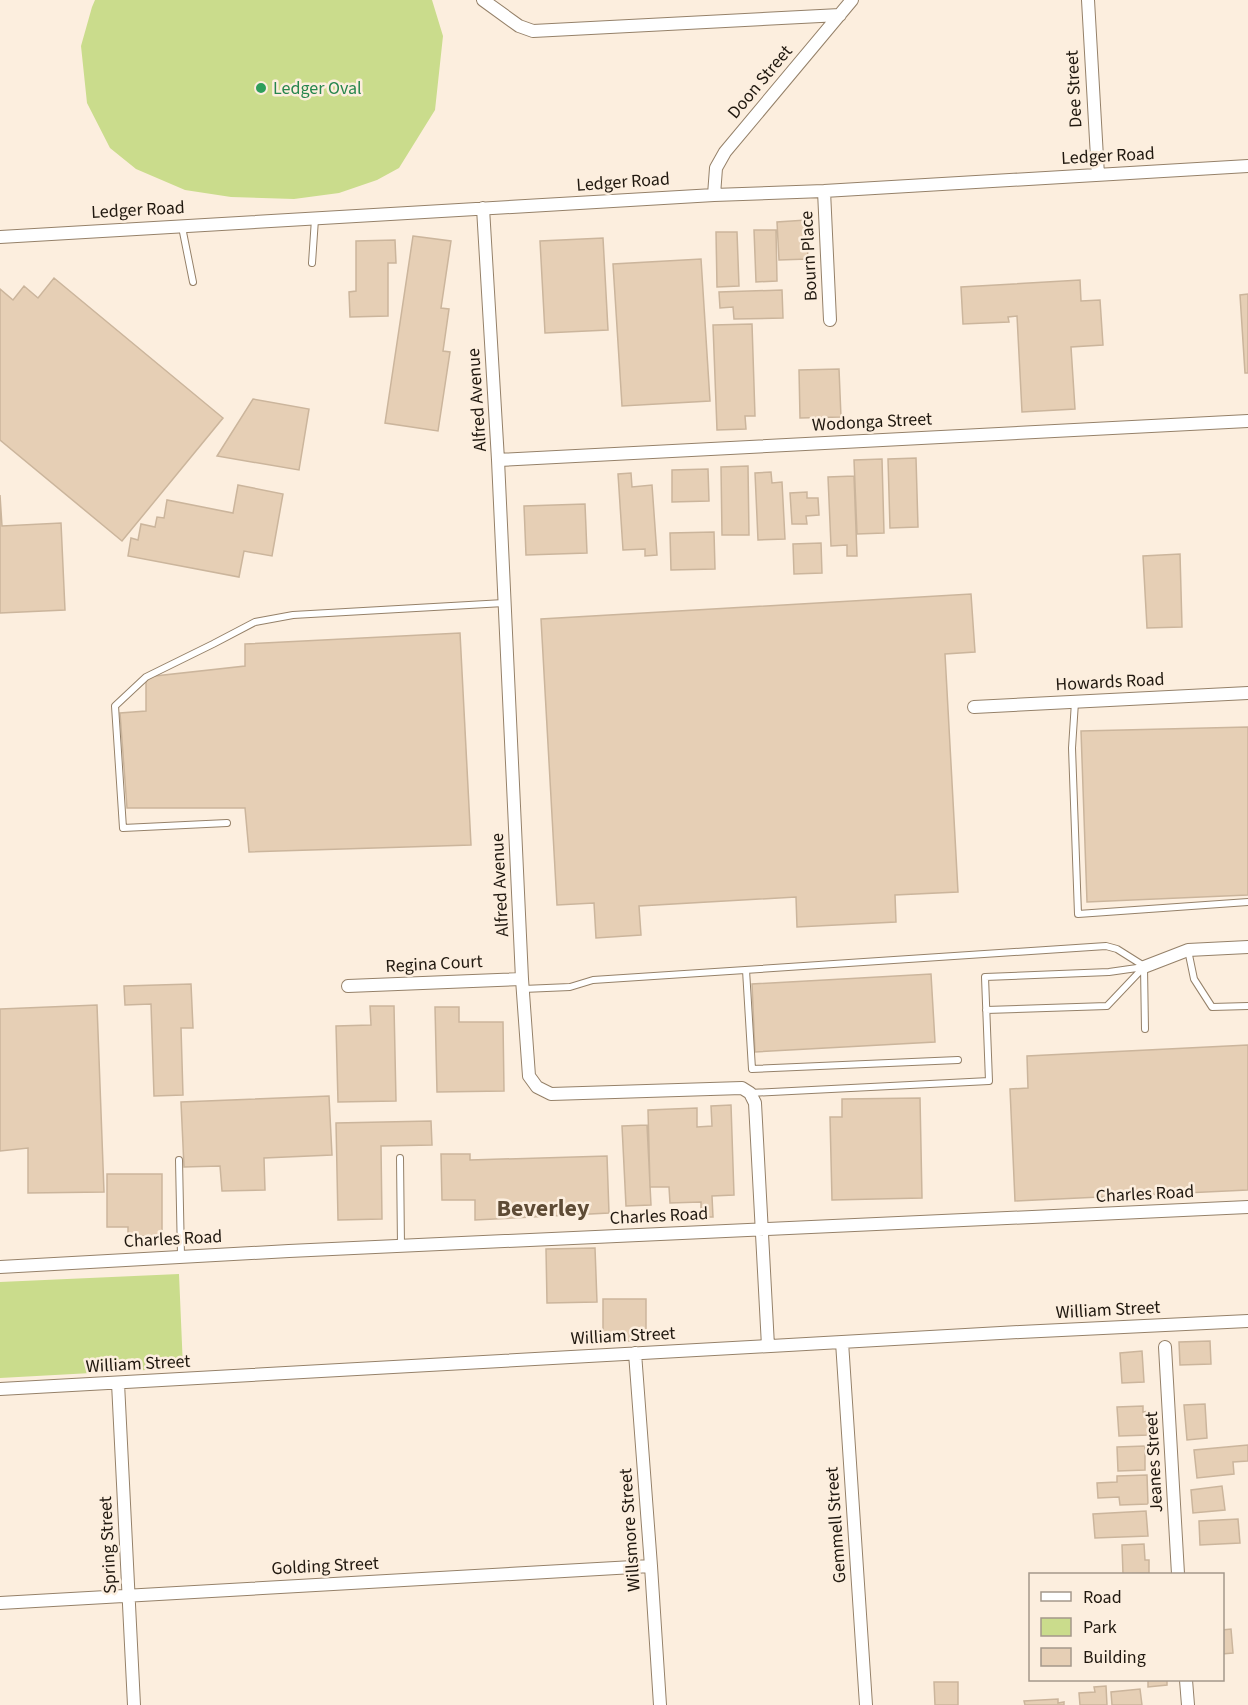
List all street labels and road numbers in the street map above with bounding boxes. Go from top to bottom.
street label: Doon Street [722,40,798,124]
street label: Dee Street [1059,50,1089,128]
street label: Ledger Road [1061,141,1155,171]
street label: Ledger Road [575,166,671,198]
street label: Ledger Road [91,195,185,225]
street label: Bourn Place [794,210,824,302]
street label: Alfred Avenue [461,347,493,453]
street label: Wodonga Street [811,406,933,438]
street label: Howards Road [1055,667,1165,697]
street label: Alfred Avenue [485,833,515,937]
street label: Regina Court [385,949,483,979]
street label: Charles Road [1095,1179,1195,1209]
street label: Charles Road [609,1201,709,1231]
street label: Charles Road [123,1224,223,1254]
street label: William Street [1055,1295,1161,1325]
street label: William Street [570,1321,676,1351]
street label: William Street [85,1349,191,1379]
street label: Jeanes Street [1139,1411,1169,1513]
street label: Gemmell Street [819,1466,853,1584]
street label: Willsmore Street [613,1467,647,1593]
street label: Spring Street [93,1495,123,1595]
street label: Golding Street [271,1551,379,1581]

